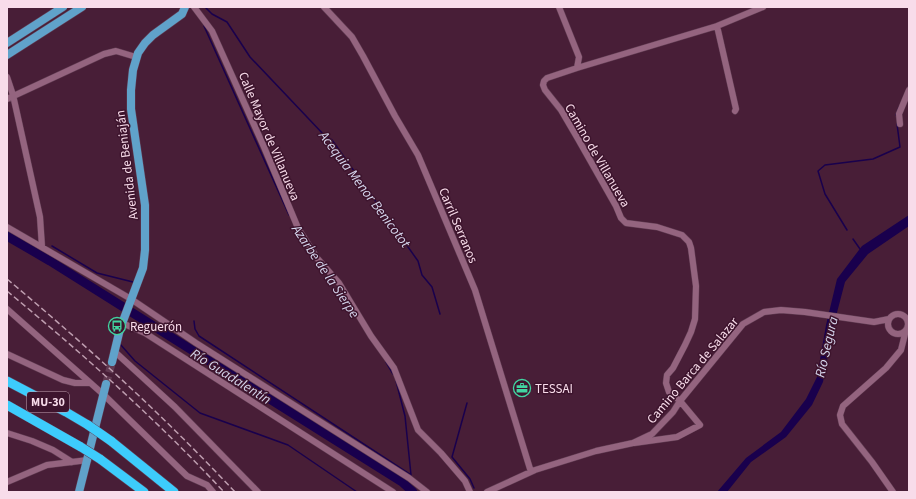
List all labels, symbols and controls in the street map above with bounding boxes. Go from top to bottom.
street label: Calle Mayor de Villanueva [234,69,304,204]
street label: Camino de Villanueva [560,100,634,211]
street label: Avenida de Beniaján [111,109,143,221]
water label: Acequia Menor Benicotot [313,126,415,252]
street label: Carril Serranos [434,185,482,266]
water label: Azarbe de la Sierpe [286,220,364,323]
street label: Camino Barca de Salazar [643,313,743,428]
water label: Río Segura [810,314,844,380]
bus stop icon: Reguerón [107,316,127,336]
place label: Reguerón [130,318,182,336]
water label: Río Guadalentín [186,344,275,410]
office icon: TESSAI [512,378,532,398]
place label: TESSAI [535,380,573,398]
road number: MU-30 [27,392,69,412]

